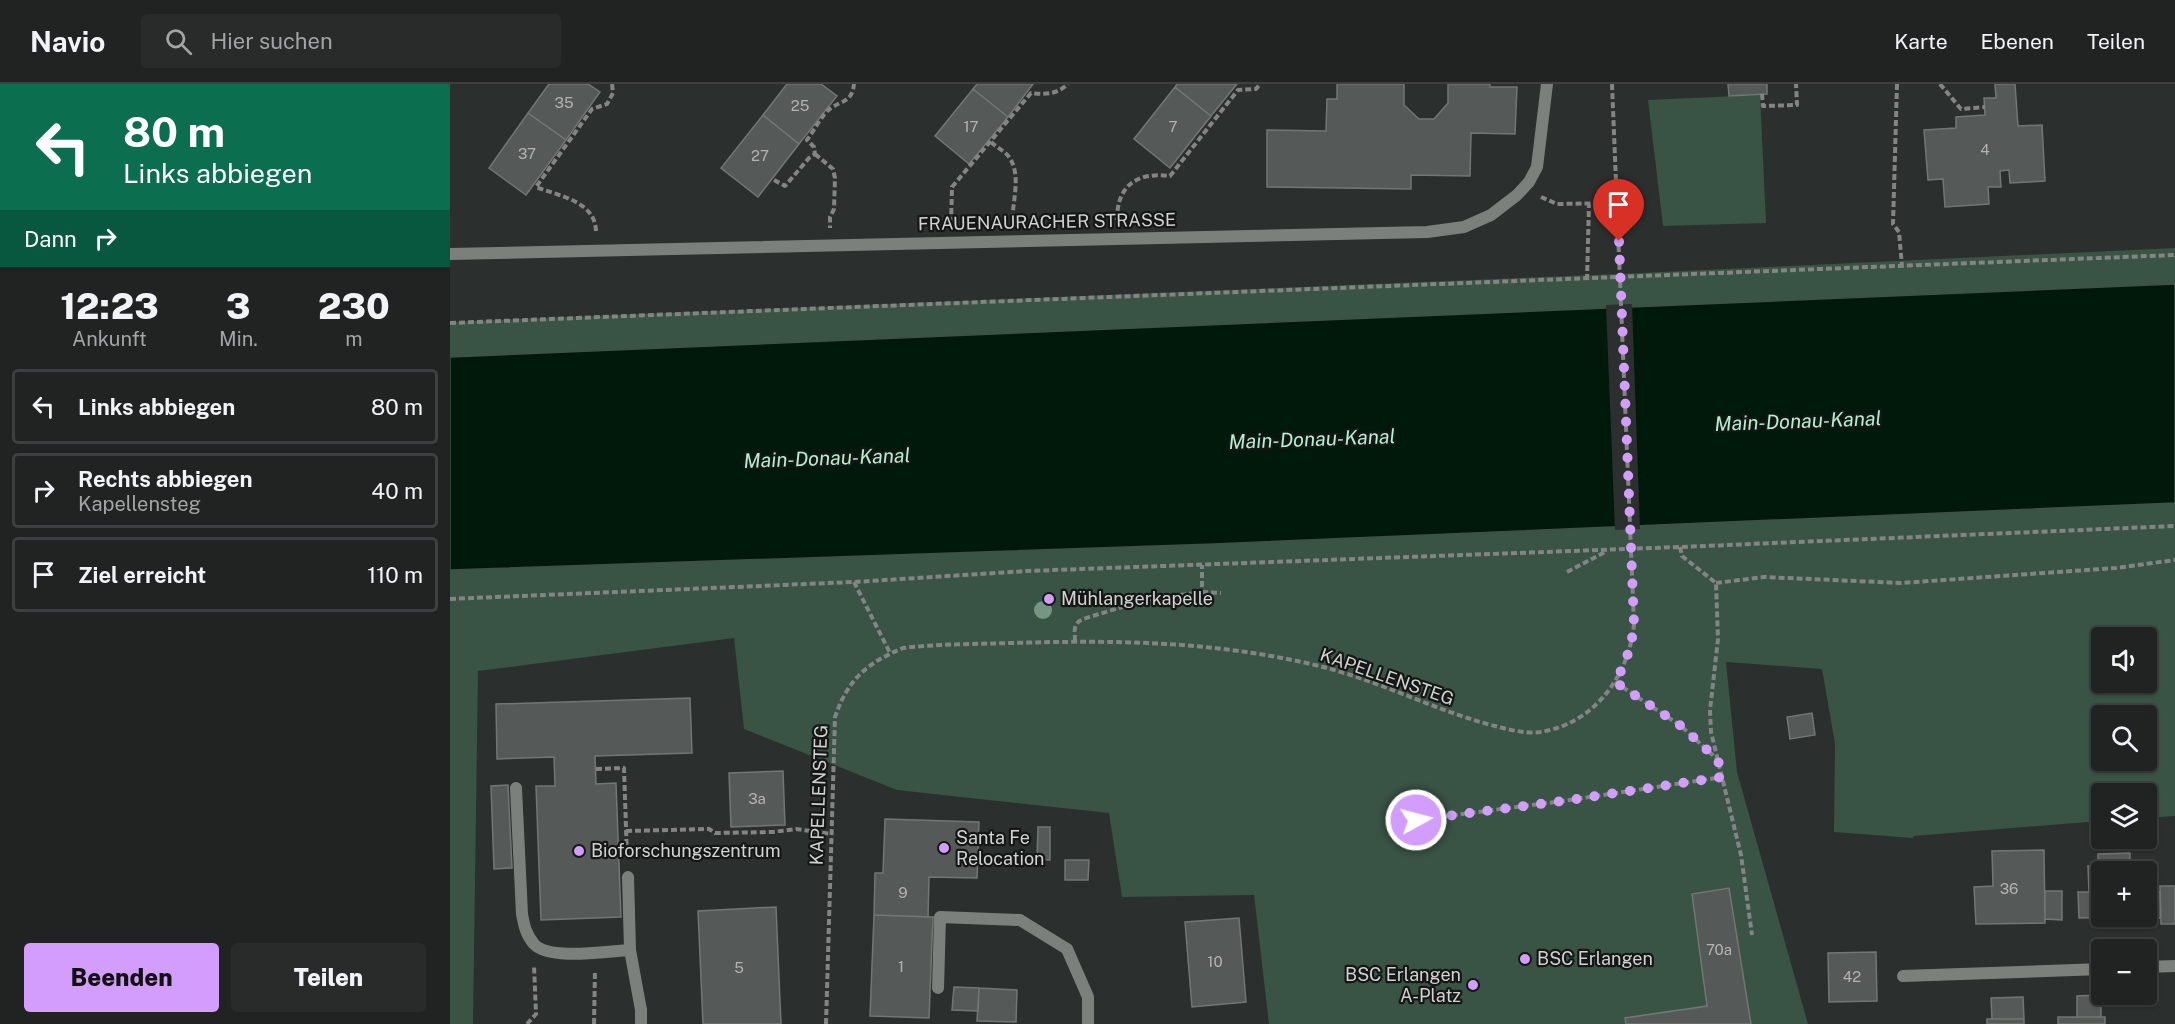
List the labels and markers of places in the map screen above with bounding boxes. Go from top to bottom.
pin [1593,179,1644,241]
place label: Mühlangerkapelle [1061,588,1213,609]
marker: Mühlangerkapelle [1042,592,1056,606]
place label: Santa Fe Relocation [956,827,1045,869]
place label: Bioforschungszentrum [591,840,781,861]
marker: Santa Fe Relocation [937,841,951,855]
marker: Bioforschungszentrum [572,844,586,858]
place label: BSC Erlangen [1537,948,1653,969]
marker: BSC Erlangen [1518,952,1532,966]
place label: BSC Erlangen A-Platz [1345,964,1461,1006]
marker: BSC Erlangen A-Platz [1466,978,1480,992]

